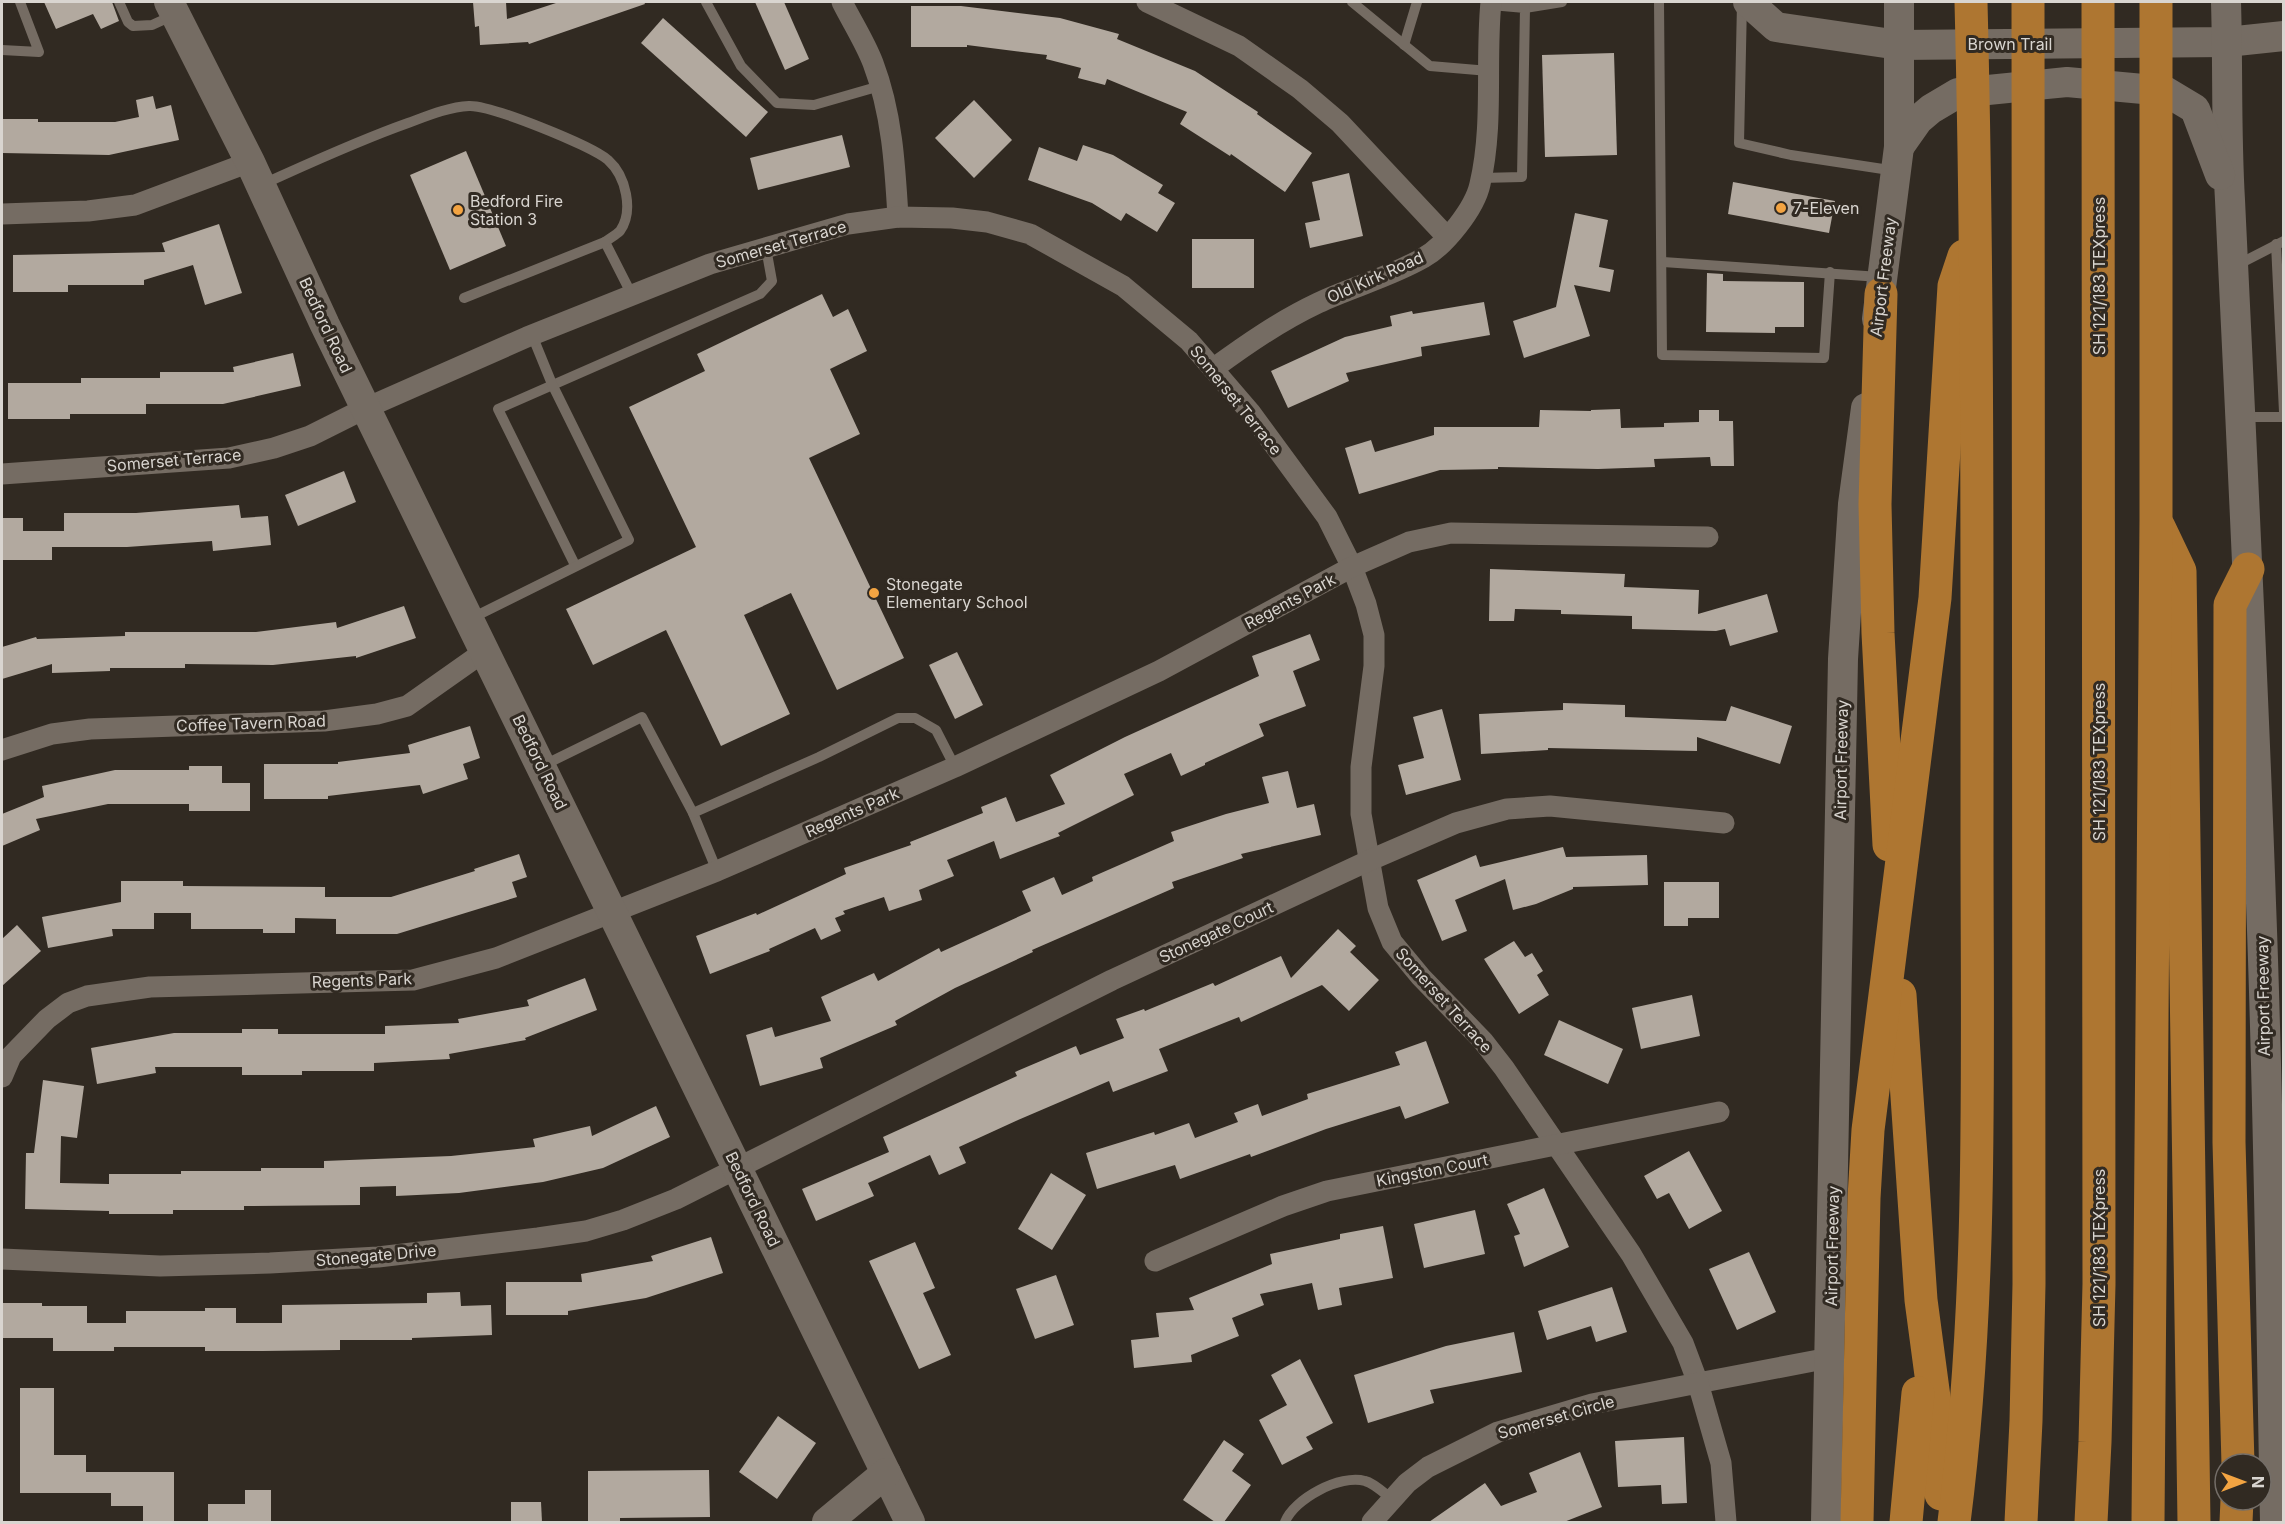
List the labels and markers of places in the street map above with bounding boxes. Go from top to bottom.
place label: Bedford Fire Station 3 [470,191,563,229]
place label: 7-Eleven [1793,198,1859,218]
marker: 7-Eleven [1774,201,1788,215]
marker: Bedford Fire Station 3 [451,203,465,217]
place label: Stonegate Elementary School [886,574,1028,612]
marker: Stonegate Elementary School [867,586,881,600]

